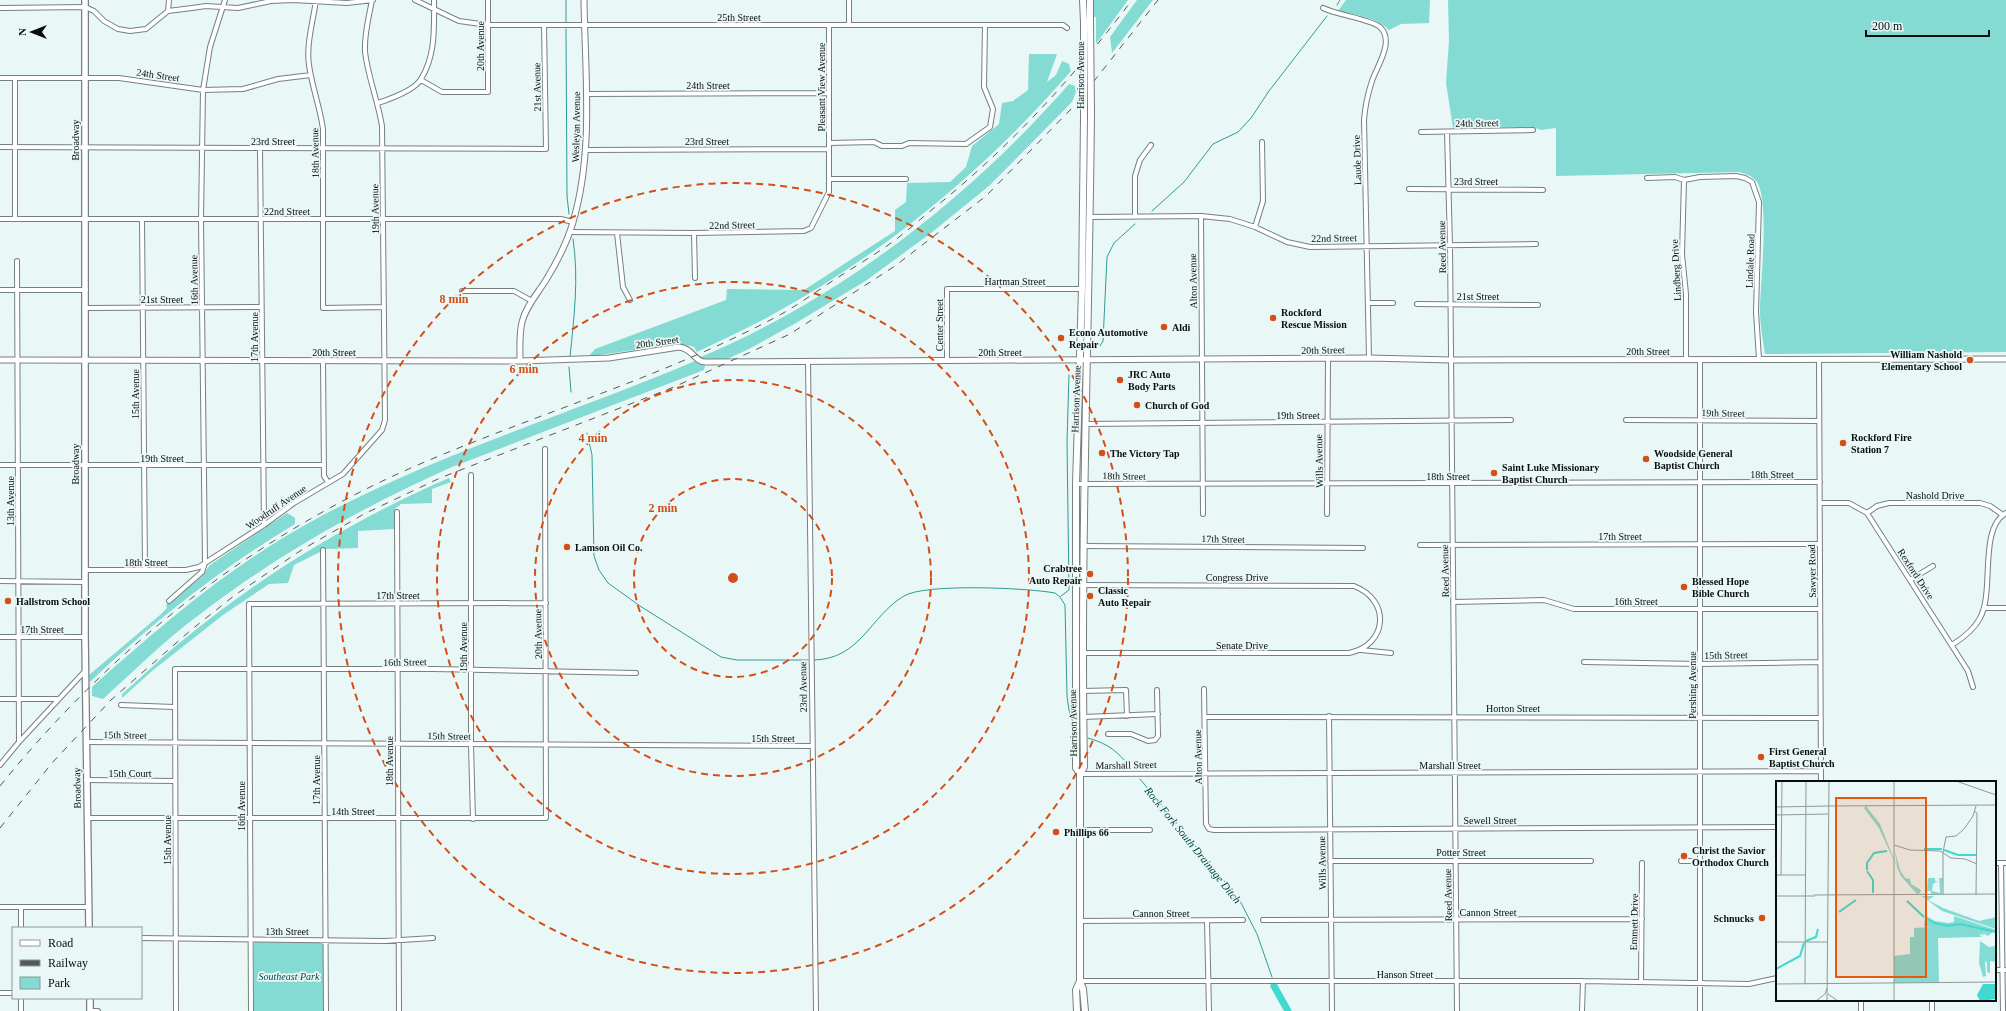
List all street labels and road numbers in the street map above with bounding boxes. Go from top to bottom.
street label: 25th Street [717,12,761,23]
street label: 20th Avenue [475,20,486,71]
street label: Harrison Avenue [1075,41,1086,109]
street label: Pleasant View Avenue [816,42,827,132]
street label: 21st Avenue [531,62,543,112]
street label: 24th Street [136,67,181,84]
street label: 24th Street [686,80,730,91]
street label: Wesleyan Avenue [570,91,582,163]
street label: 24th Street [1455,117,1499,129]
street label: Broadway [70,119,81,161]
street label: 18th Avenue [309,127,321,178]
street label: Laude Drive [1351,134,1363,185]
street label: 23rd Street [251,136,295,147]
street label: 23rd Street [685,136,729,147]
street label: 23rd Street [1454,176,1498,187]
street label: 19th Avenue [369,183,381,234]
street label: 22nd Street [264,206,310,217]
street label: 22nd Street [709,219,755,231]
street label: Reed Avenue [1436,220,1448,274]
street label: 22nd Street [1311,232,1357,244]
street label: Lindale Road [1744,234,1756,288]
street label: Lindberg Drive [1669,238,1683,301]
street label: Alton Avenue [1187,253,1199,309]
street label: 16th Avenue [188,254,200,305]
street label: Hartman Street [985,276,1046,287]
street label: 21st Street [1457,291,1499,302]
street label: 21st Street [141,294,183,305]
street label: Center Street [934,299,945,351]
street label: 17th Avenue [249,311,260,362]
street label: 20th Street [635,333,680,350]
street label: 20th Street [1301,344,1345,356]
street label: 20th Street [1626,346,1670,357]
street label: 20th Street [312,347,356,358]
street label: 20th Street [978,347,1022,358]
street label: Harrison Avenue [1069,365,1083,433]
street label: 15th Avenue [130,368,141,419]
street label: 19th Street [1701,407,1745,419]
street label: 19th Street [1276,410,1320,421]
street label: Wills Avenue [1313,434,1325,488]
street label: Broadway [70,443,81,485]
street label: 19th Street [140,453,184,464]
street label: 18th Street [1750,469,1794,480]
street label: 18th Street [1102,470,1146,482]
street label: 18th Street [1426,471,1470,482]
street label: 13th Avenue [5,475,16,526]
street label: Woodruff Avenue [244,482,309,531]
street label: Nashold Drive [1906,490,1965,501]
street label: 17th Street [1598,531,1642,542]
street label: 17th Street [1201,533,1245,545]
street label: Reed Avenue [1439,544,1451,598]
street label: Sawyer Road [1806,544,1818,598]
street label: Rexford Drive [1896,547,1937,602]
street label: 18th Street [124,557,168,568]
street label: Congress Drive [1206,572,1269,583]
street label: 17th Street [376,590,420,601]
street label: 16th Street [1614,596,1658,607]
street label: 20th Avenue [532,608,544,659]
street label: 19th Avenue [458,621,469,672]
street label: 17th Street [20,624,64,635]
street label: Senate Drive [1216,640,1269,651]
street label: 15th Street [1704,649,1748,661]
street label: Pershing Avenue [1687,651,1698,719]
street label: 16th Street [383,656,427,668]
street label: 23rd Avenue [797,661,809,712]
street label: Harrison Avenue [1067,689,1079,757]
street label: Horton Street [1486,703,1540,714]
street label: 15th Street [103,729,147,741]
street label: Alton Avenue [1192,729,1204,785]
street label: 15th Street [427,730,471,742]
street label: 15th Street [751,733,795,744]
street label: 18th Avenue [384,735,395,786]
street label: 17th Avenue [311,754,322,805]
street label: Marshall Street [1095,759,1157,771]
street label: Marshall Street [1419,760,1481,771]
street label: Broadway [71,767,83,809]
street label: 15th Court [108,768,152,779]
street label: 16th Avenue [236,780,247,831]
street label: 14th Street [331,806,375,817]
street label: 15th Avenue [162,814,173,865]
street label: Sewell Street [1463,815,1517,826]
street label: Wills Avenue [1316,836,1328,890]
street label: Potter Street [1436,847,1486,858]
street label: Reed Avenue [1442,868,1454,922]
street label: Emmett Drive [1628,893,1640,951]
street label: Cannon Street [1460,907,1517,918]
street label: Cannon Street [1133,908,1190,919]
street label: 13th Street [265,926,309,937]
street label: Hanson Street [1377,969,1433,980]

